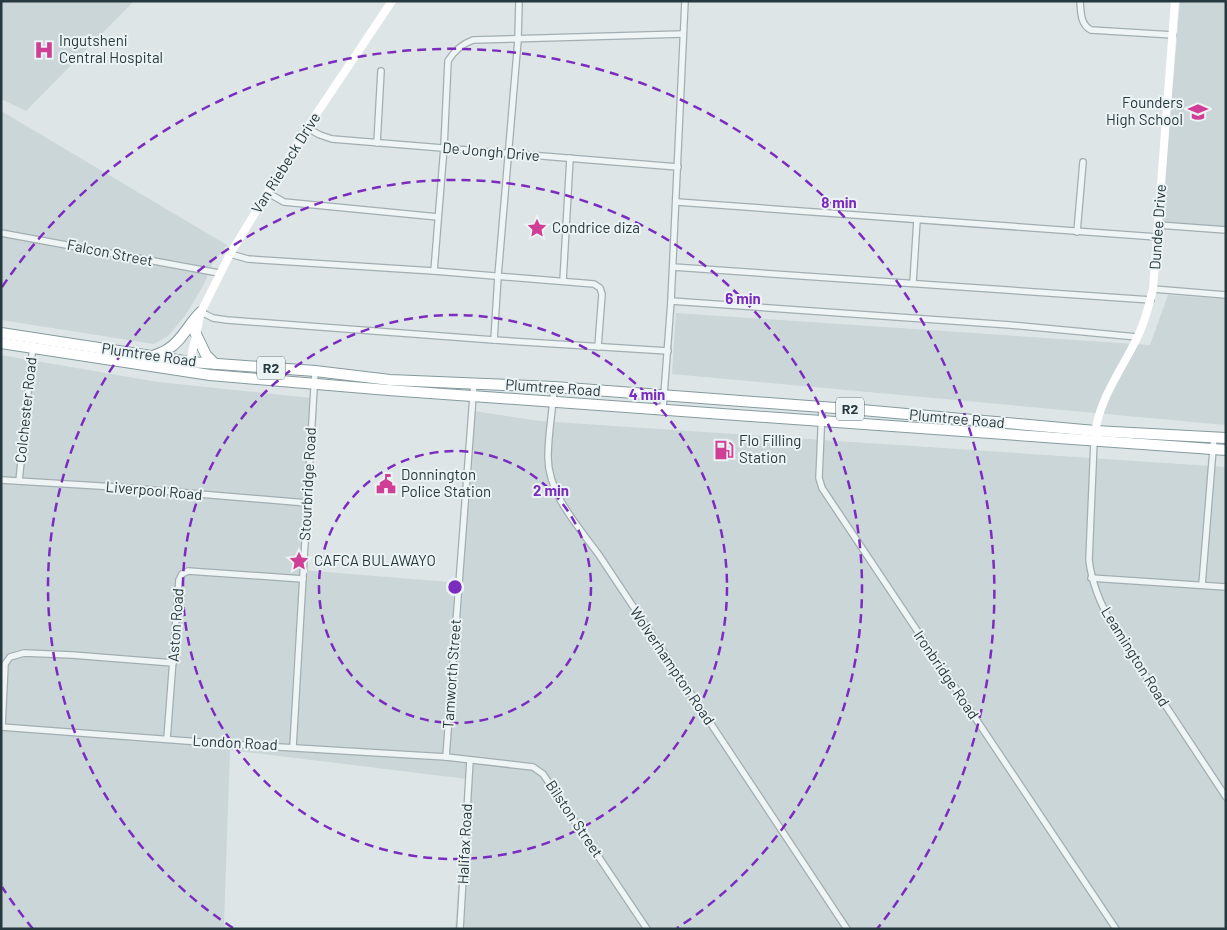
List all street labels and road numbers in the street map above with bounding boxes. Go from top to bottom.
street label: Van Riebeck Drive [247,109,323,216]
street label: De Jongh Drive [442,138,541,164]
street label: Dundee Drive [1145,184,1169,270]
street label: Falcon Street [66,235,155,269]
street label: Plumtree Road [100,338,198,370]
street label: Colchester Road [10,356,40,464]
road number: R2 [257,356,285,379]
street label: Plumtree Road [505,375,601,399]
road number: R2 [836,398,864,420]
street label: Plumtree Road [909,405,1006,431]
street label: Stourbridge Road [295,427,319,541]
street label: Liverpool Road [105,477,203,503]
street label: Aston Road [163,587,187,662]
street label: Wolverhampton Road [627,603,719,728]
street label: Leamington Road [1098,603,1174,710]
street label: Tamworth Street [438,618,464,730]
street label: Ironbridge Road [910,627,983,722]
street label: London Road [192,731,278,753]
street label: Bilston Street [542,776,607,861]
street label: Halifax Road [453,803,475,885]

